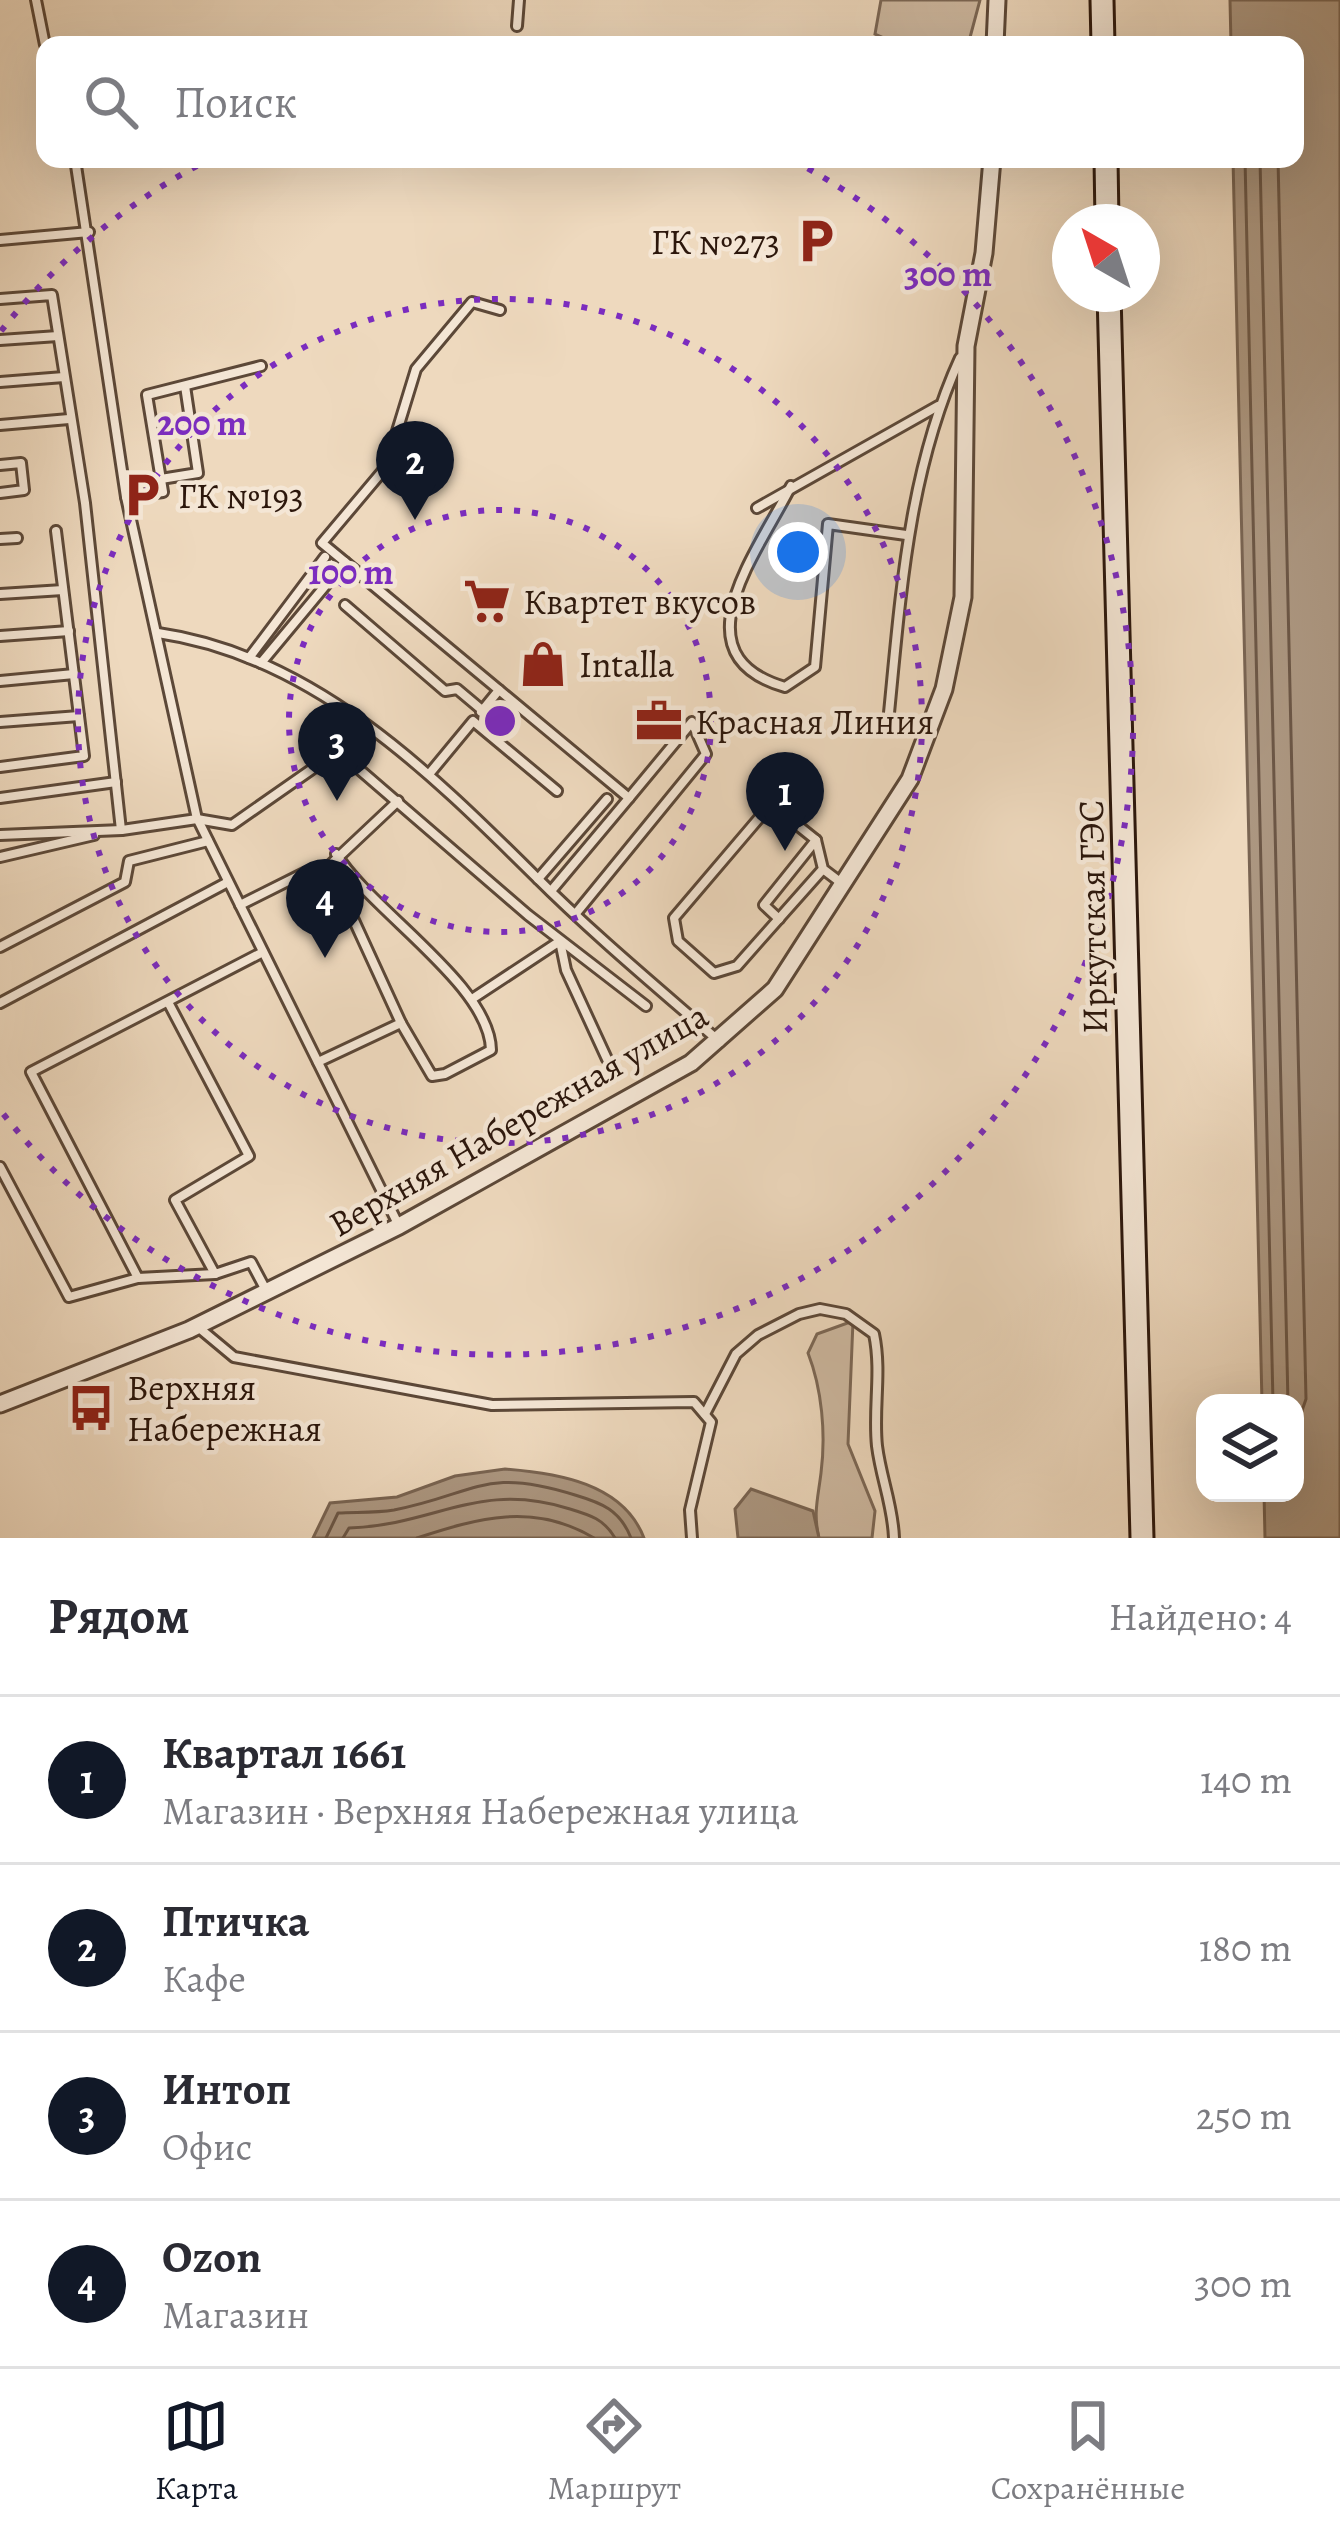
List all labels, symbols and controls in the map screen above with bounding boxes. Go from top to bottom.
search box [36,36,1304,168]
icon: search [78,69,144,135]
text: Поиск [174,71,297,133]
north arrow [1052,204,1160,312]
parking icon: ГК №273 [791,216,841,266]
place label: ГК №273 [651,217,780,266]
text: 300 m [904,249,992,298]
text: 200 m [157,398,247,447]
pin: 2 [376,421,454,520]
parking icon: ГК №193 [117,470,167,520]
place label: ГК №193 [178,471,304,520]
your location [768,522,828,582]
text: 100 m [308,547,394,596]
supermarket icon: Квартет вкусов [462,576,512,626]
place label: Квартет вкусов [523,577,756,626]
shop icon: Intalla [518,639,568,689]
place label: Intalla [579,640,675,689]
office icon: Красная Линия [634,696,684,746]
place label: Красная Линия [695,697,934,746]
centre of rings [479,700,521,742]
pin: 3 [298,702,376,801]
pin: 1 [746,752,824,851]
street label: Иркутская ГЭС [1066,799,1119,1034]
pin: 4 [286,859,364,958]
street label: Верхняя Набережная улица [320,990,717,1248]
place label: Верхняя Набережная [127,1363,322,1453]
bus stop icon: Верхняя Набережная [66,1383,116,1433]
map controls [1196,1394,1304,1502]
button: layers [1196,1394,1304,1502]
text: Рядом [48,1581,190,1651]
text: Найдено: 4 [1109,1590,1292,1643]
text: Квартал 1661 [162,1722,406,1784]
text: 1 [80,1753,94,1806]
text: 140 m [1200,1753,1292,1806]
text: Магазин · Верхняя Набережная улица [162,1784,798,1837]
text: Птичка [162,1890,309,1952]
text: 2 [78,1921,96,1974]
text: 180 m [1199,1921,1292,1974]
text: Кафе [162,1952,246,2005]
text: Интоп [162,2058,291,2120]
text: 3 [79,2089,95,2142]
text: 250 m [1196,2089,1292,2142]
text: Офис [162,2120,252,2173]
text: Ozon [162,2226,262,2288]
text: 4 [78,2257,96,2310]
text: 300 m [1194,2257,1292,2310]
text: Магазин [162,2288,309,2341]
tab: Карта [155,2393,238,2510]
tab: Маршрут [547,2393,681,2510]
tab: Сохранённые [991,2393,1185,2510]

